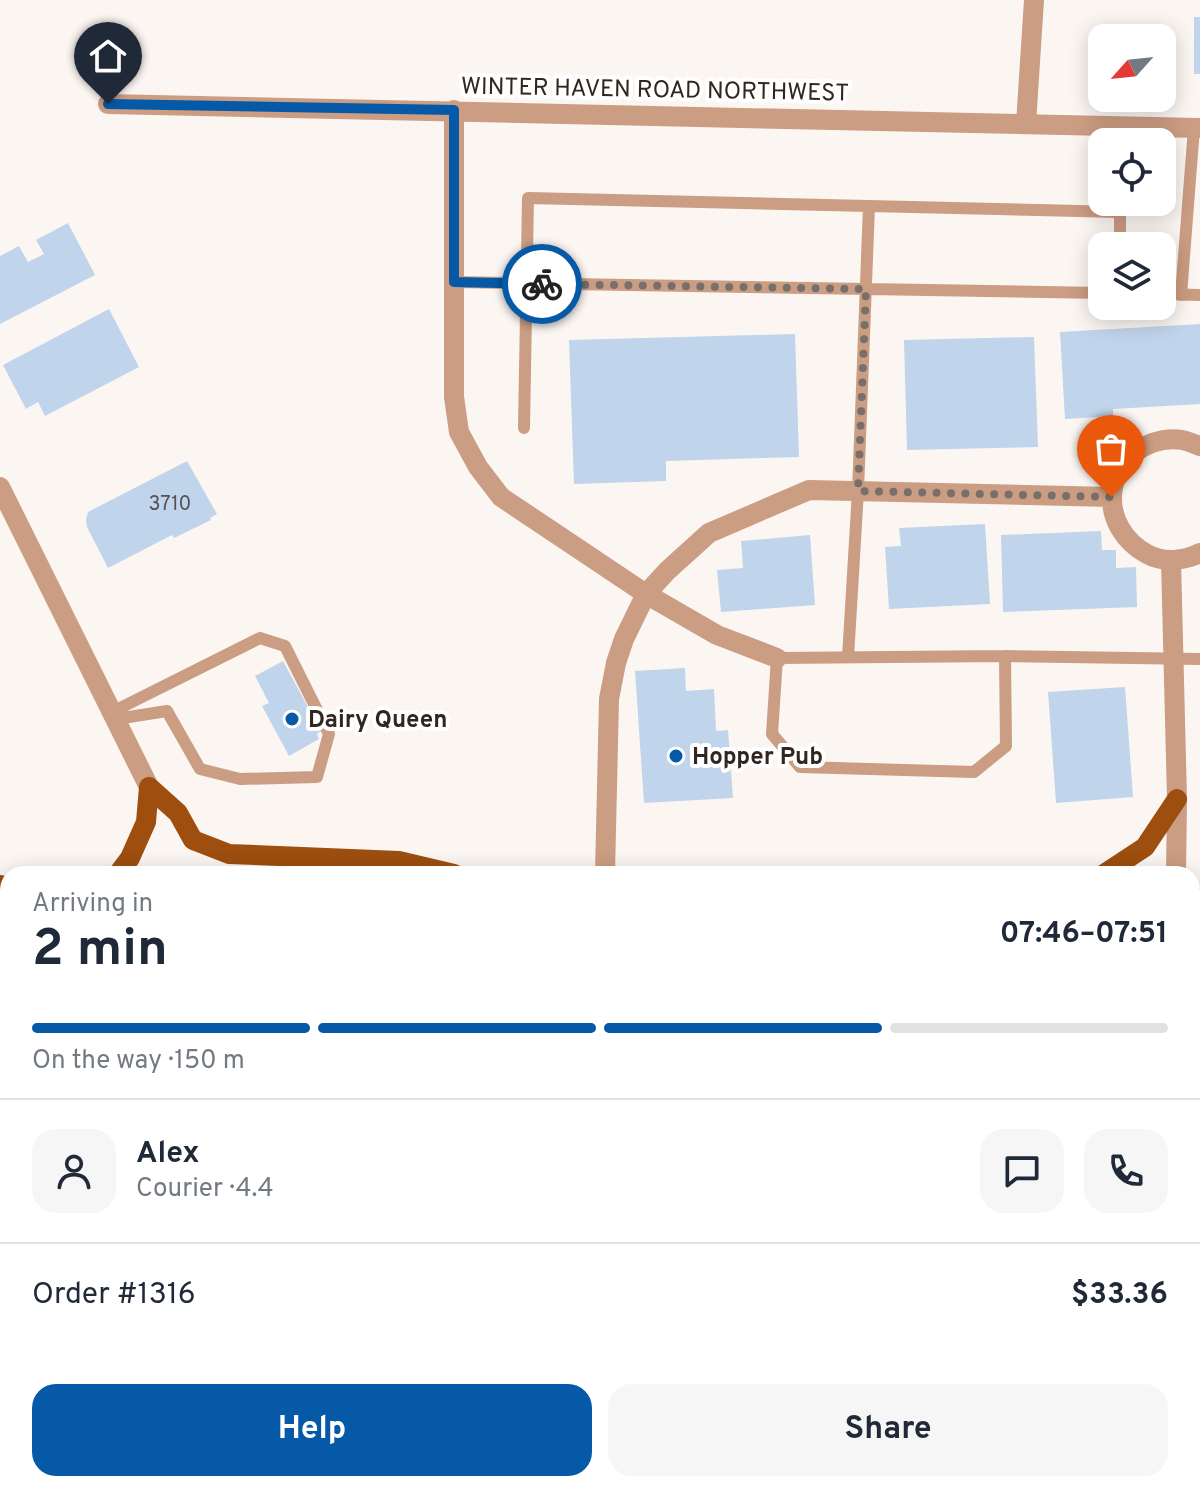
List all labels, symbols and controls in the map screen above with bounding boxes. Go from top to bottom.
pin [74,22,142,104]
north arrow [1088,24,1176,112]
map controls [1088,24,1176,320]
icon: home [86,34,130,78]
street label: WINTER HAVEN ROAD NORTHWEST [461,73,849,109]
button: locate [1088,128,1176,216]
button: layers [1088,232,1176,320]
courier [502,244,582,324]
icon: bike [520,262,564,306]
pin [1077,415,1145,497]
icon: bag [1089,427,1133,471]
house number: 3710 [149,492,191,518]
place label: Dairy Queen [308,706,447,736]
marker: Dairy Queen [283,710,301,728]
place label: Hopper Pub [692,743,823,773]
marker: Hopper Pub [667,747,685,765]
text: Arriving in [32,888,153,921]
text: 07:46–07:51 [1000,916,1168,953]
text: 2 min [32,918,168,984]
text: On the way · 150 m [32,1045,245,1078]
button: person [32,1129,116,1213]
button: chat [980,1129,1064,1213]
button: phone [1084,1129,1168,1213]
text: Alex [136,1136,200,1173]
text: Courier · 4.4 [136,1173,274,1206]
text: Order #1316 [32,1277,196,1314]
text: $33.36 [1071,1277,1168,1314]
button: Help [32,1384,592,1476]
button: Share [608,1384,1168,1476]

